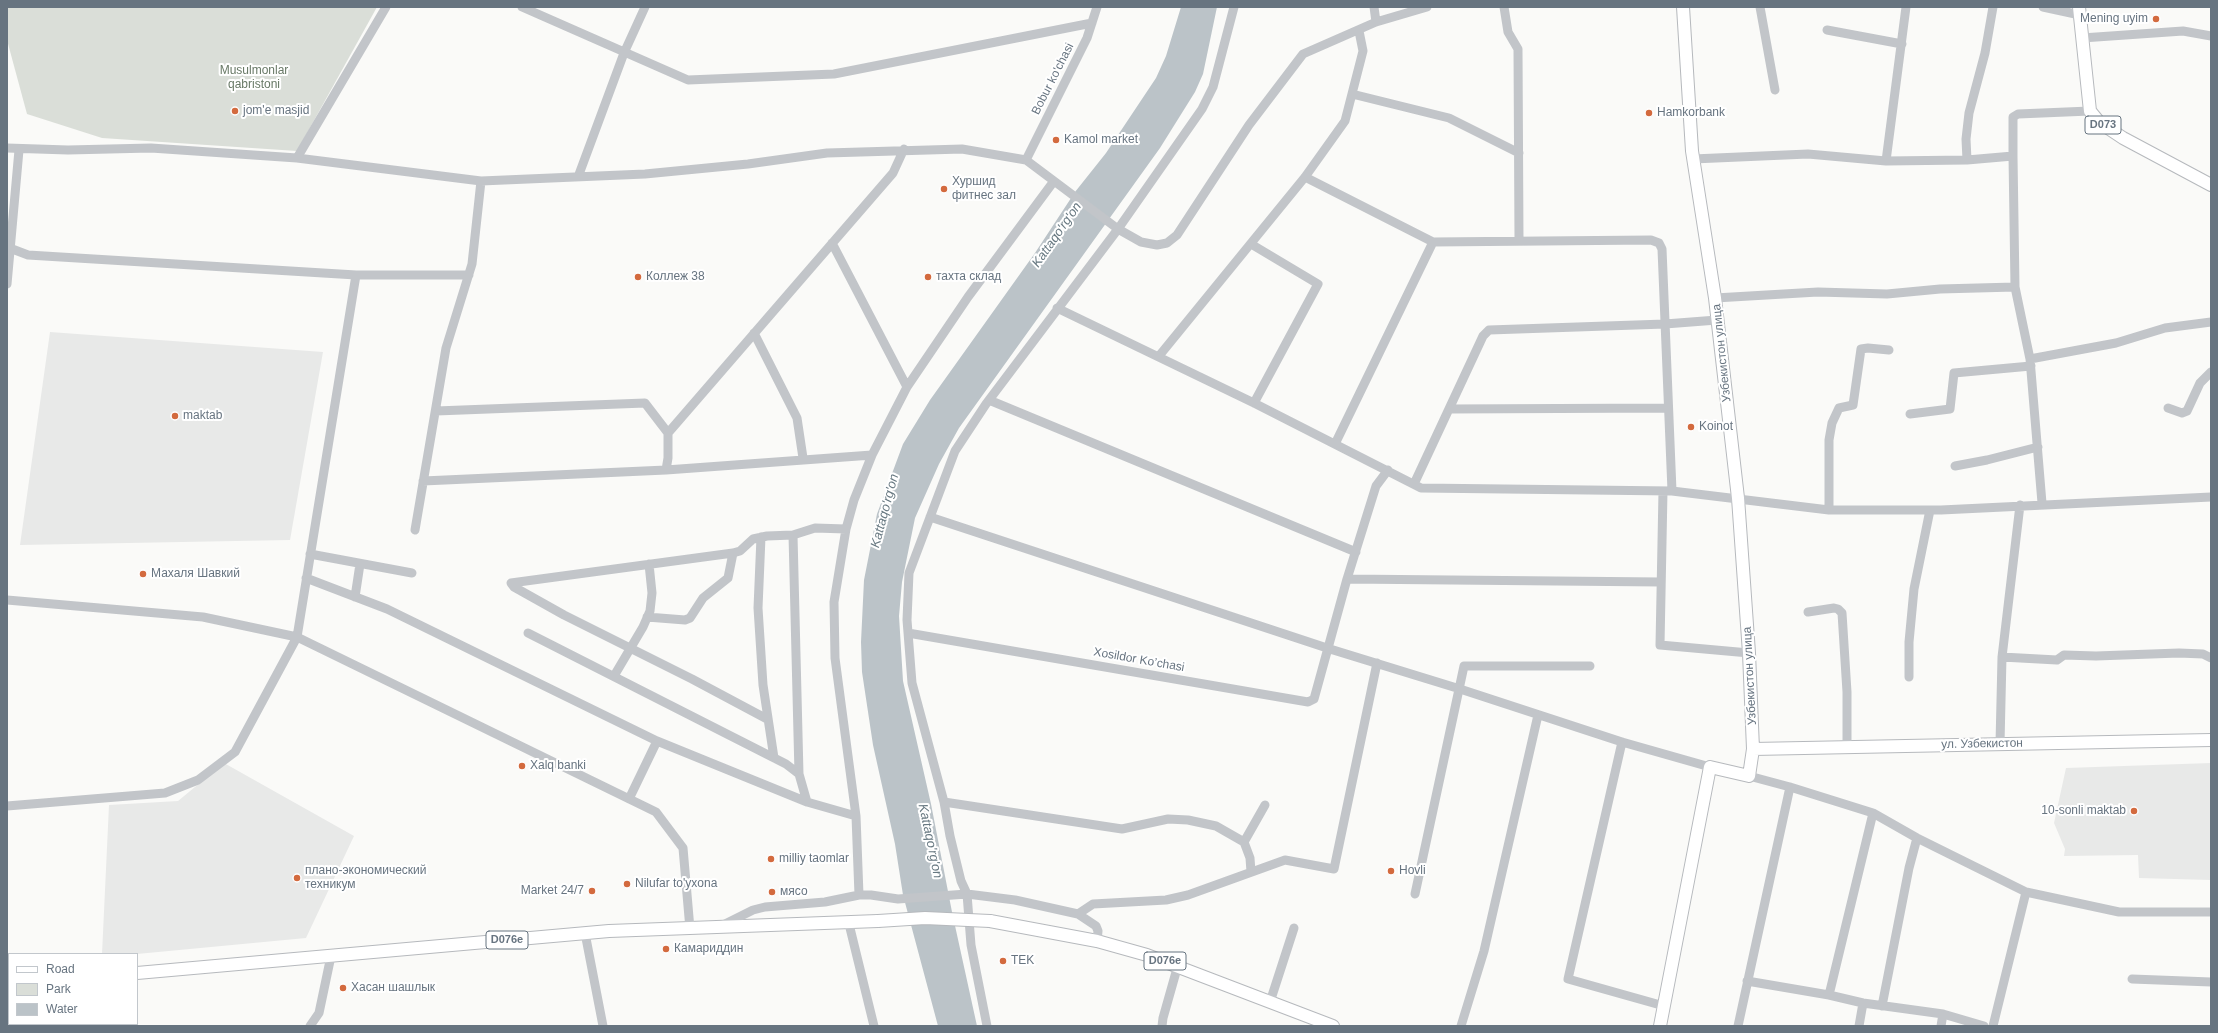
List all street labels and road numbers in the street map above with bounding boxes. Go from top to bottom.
street label: Bobur ko'chasi [1029,41,1077,117]
road number: D073 [2085,116,2121,134]
street label: Узбекистон улица [1710,303,1734,403]
street label: Узбекистон улица [1740,626,1760,726]
street label: Xosildor Ko’chasi [1092,645,1186,675]
street label: ул. Узбекистон [1941,736,2023,752]
road number: D076e [486,931,528,949]
road number: D076e [1144,952,1186,970]

